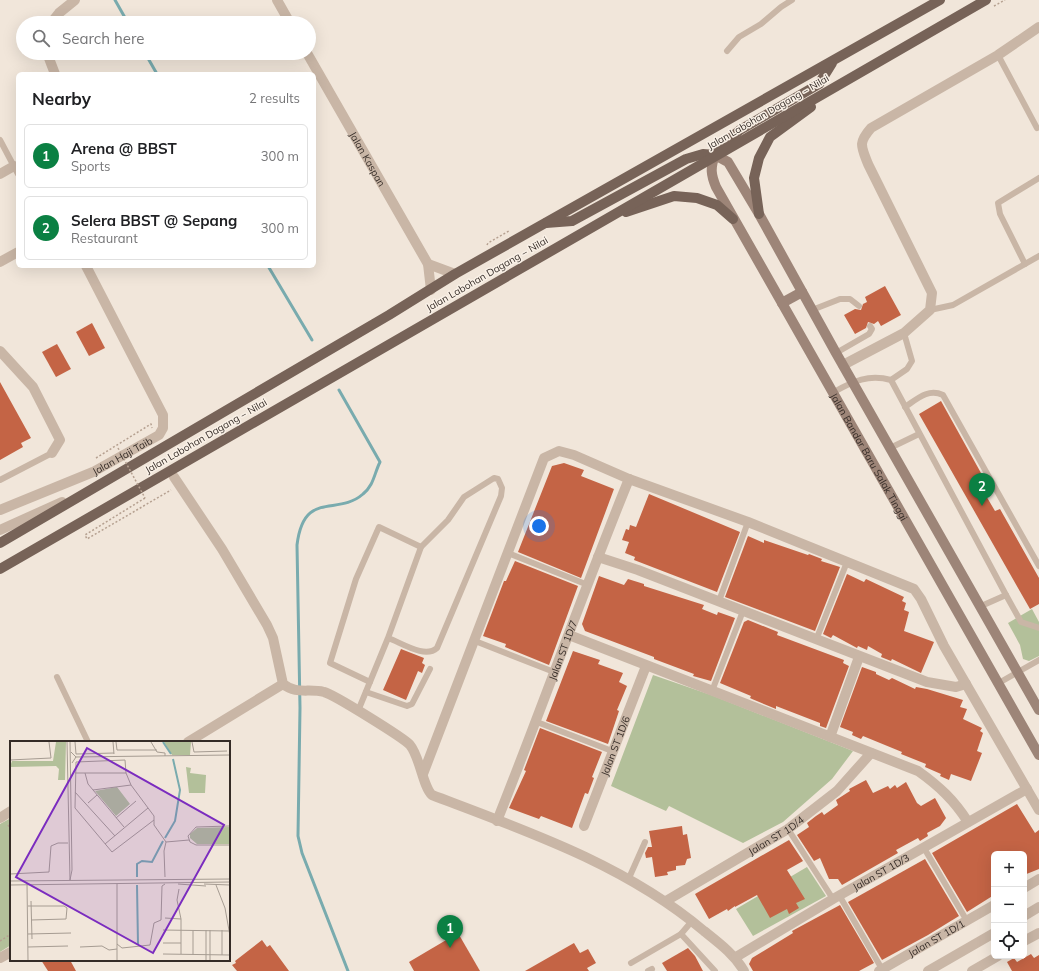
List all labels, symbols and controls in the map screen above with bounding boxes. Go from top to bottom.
search box [16,16,316,60]
icon: search [30,27,52,49]
text: Search here [62,29,144,48]
street label: Jalan Labohan Dagang ‒ Nilai [705,72,831,152]
text: Nearby [32,88,91,109]
text: 2 results [249,90,300,106]
street label: Jalan Kaspan [347,129,389,189]
text: Arena @ BBST [71,139,177,158]
text: 1 [42,148,50,164]
text: 300 m [261,148,299,164]
text: Sports [71,158,110,174]
text: Selera BBST @ Sepang [71,211,237,230]
text: 2 [42,220,50,236]
text: 300 m [261,220,299,236]
text: Restaurant [71,230,138,246]
street label: Jalan Labohan Dagang ‒ Nilai [424,234,550,314]
street label: Jalan Bandar Baru Salak Tinggi [828,390,911,523]
street label: Jalan Labohan Dagang ‒ Nilai [143,396,269,476]
street label: Jalan Haji Taib [90,434,155,478]
pin: 2 [969,473,995,506]
your location [529,516,549,536]
street label: Jalan ST 1D/7 [545,618,580,682]
street label: Jalan ST 1D/6 [598,714,633,778]
inset map [10,741,230,961]
street label: Jalan ST 1D/4 [746,813,806,858]
street label: Jalan ST 1D/3 [850,851,912,893]
map controls [991,851,1027,959]
button: + [991,851,1027,887]
button: − [991,887,1027,923]
pin: 1 [437,915,463,948]
street label: Jalan ST 1D/1 [906,917,967,960]
button: locate [991,923,1027,959]

